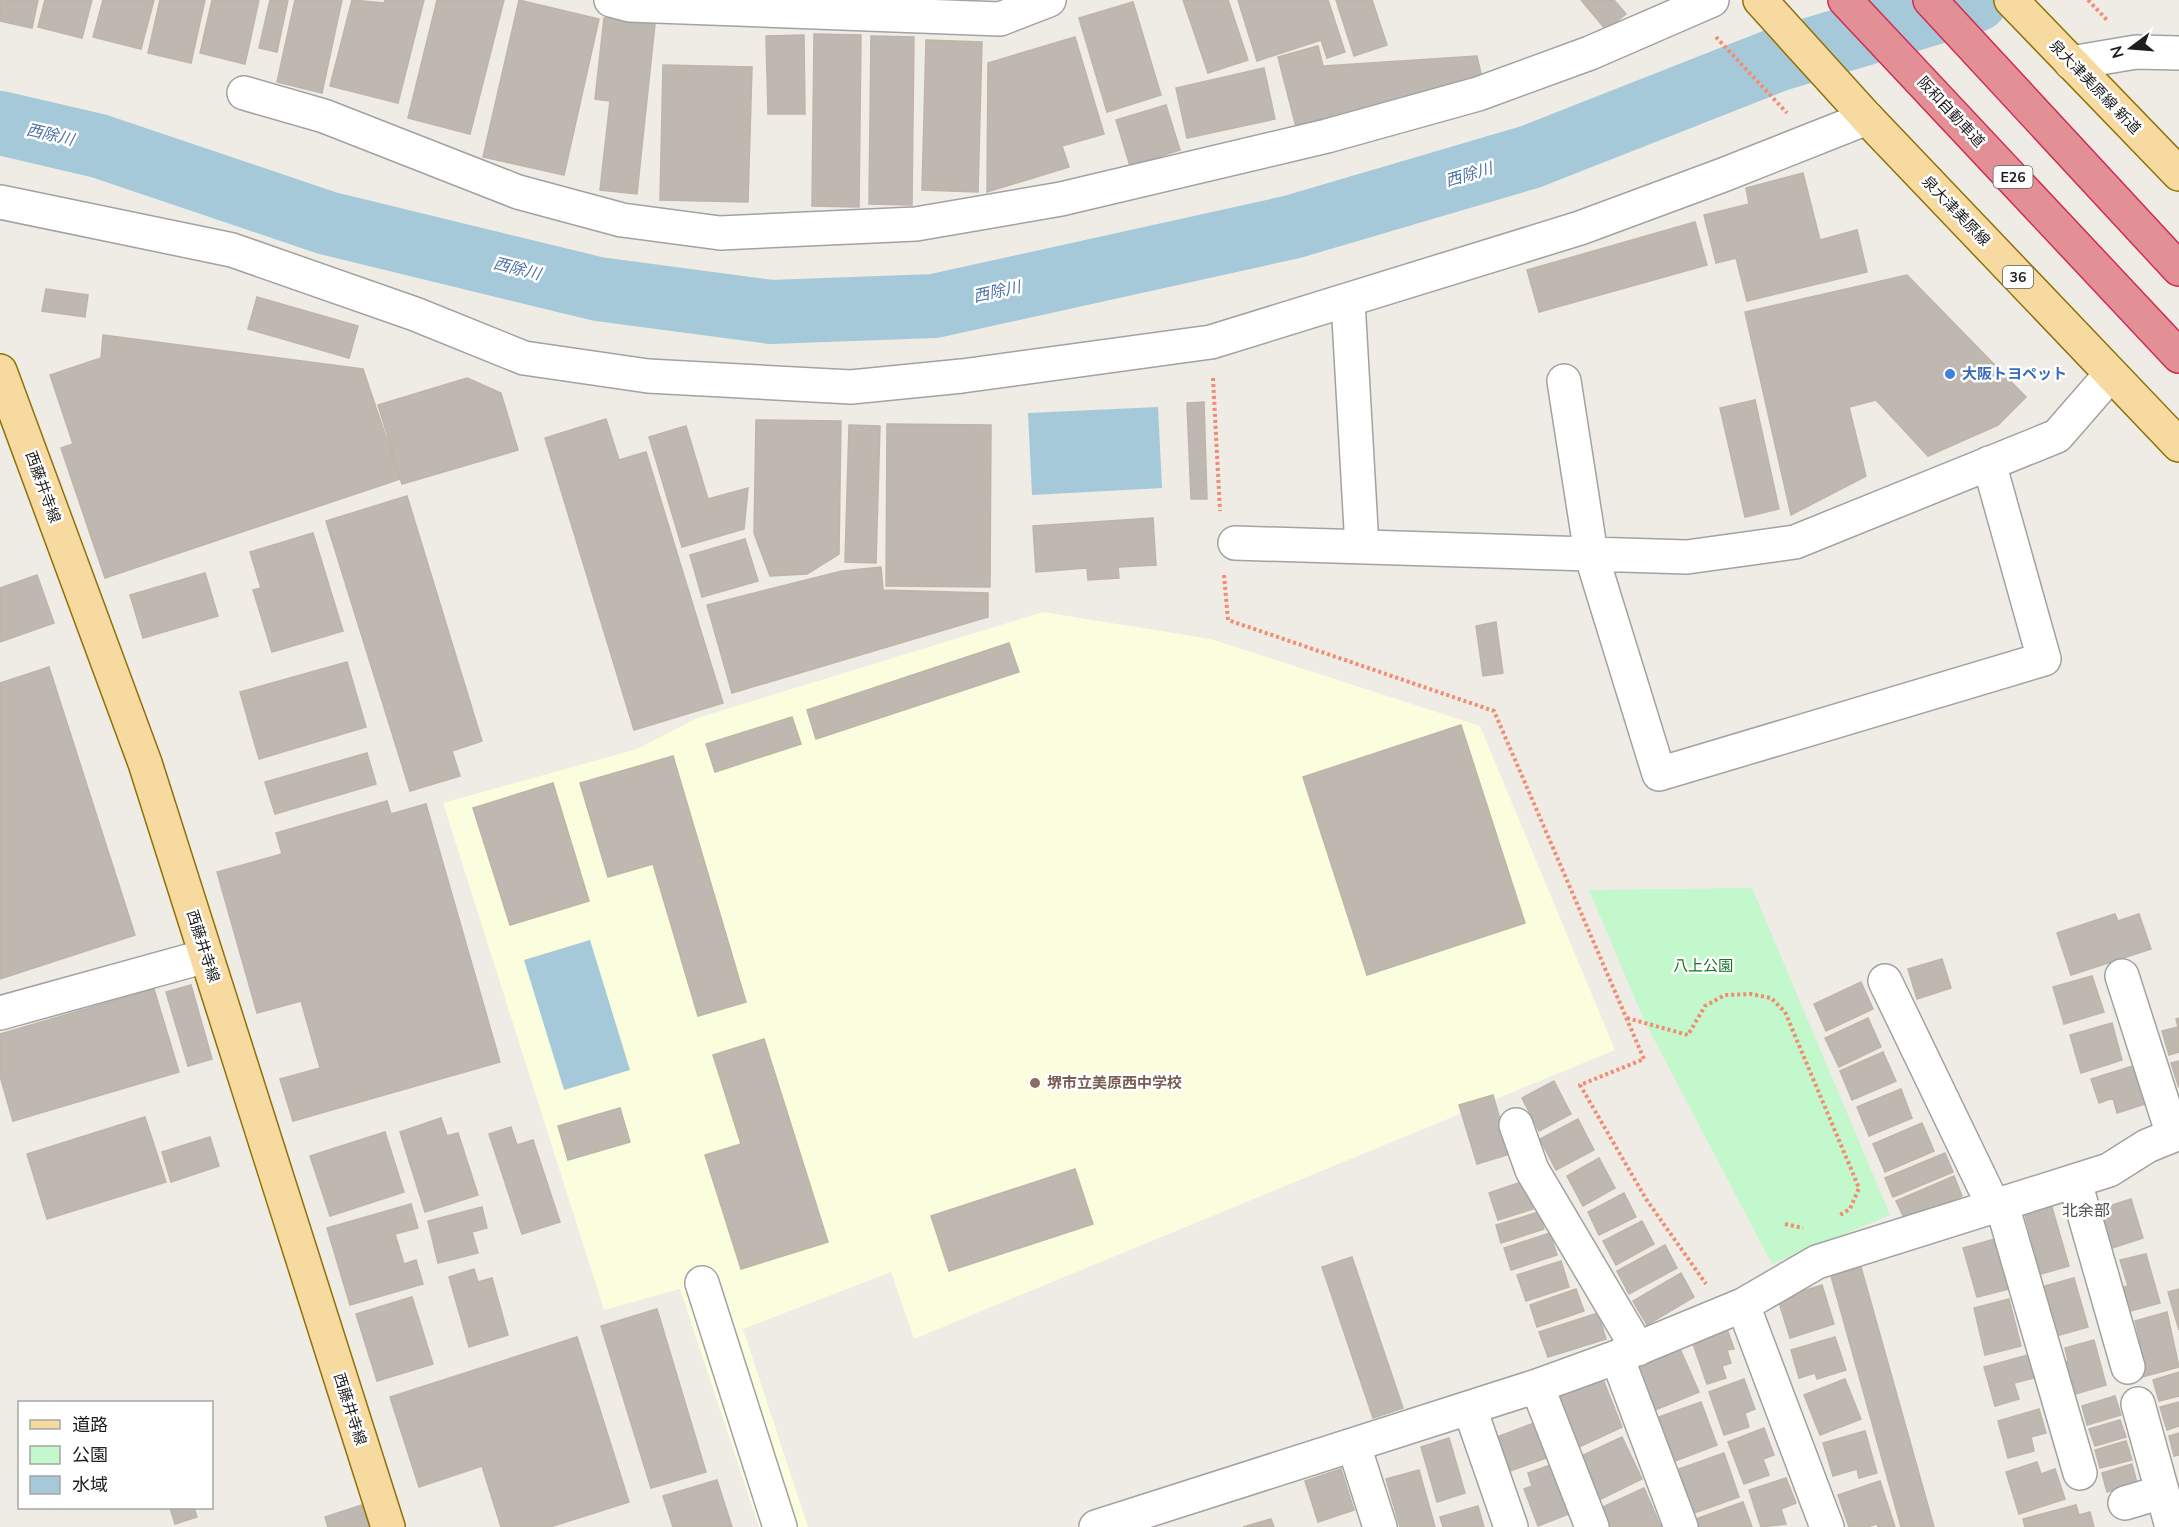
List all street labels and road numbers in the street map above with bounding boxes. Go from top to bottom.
street label: 泉大津美原線 新道 [2045,36,2145,138]
street label: 阪和自動車道 [1913,72,1989,152]
road number: E26 [1994,166,2032,188]
street label: 泉大津美原線 [1918,172,1994,250]
road number: 36 [2003,266,2033,288]
street label: 西藤井寺線 [21,448,65,526]
street label: 西藤井寺線 [182,907,224,985]
street label: 西藤井寺線 [329,1370,371,1448]

